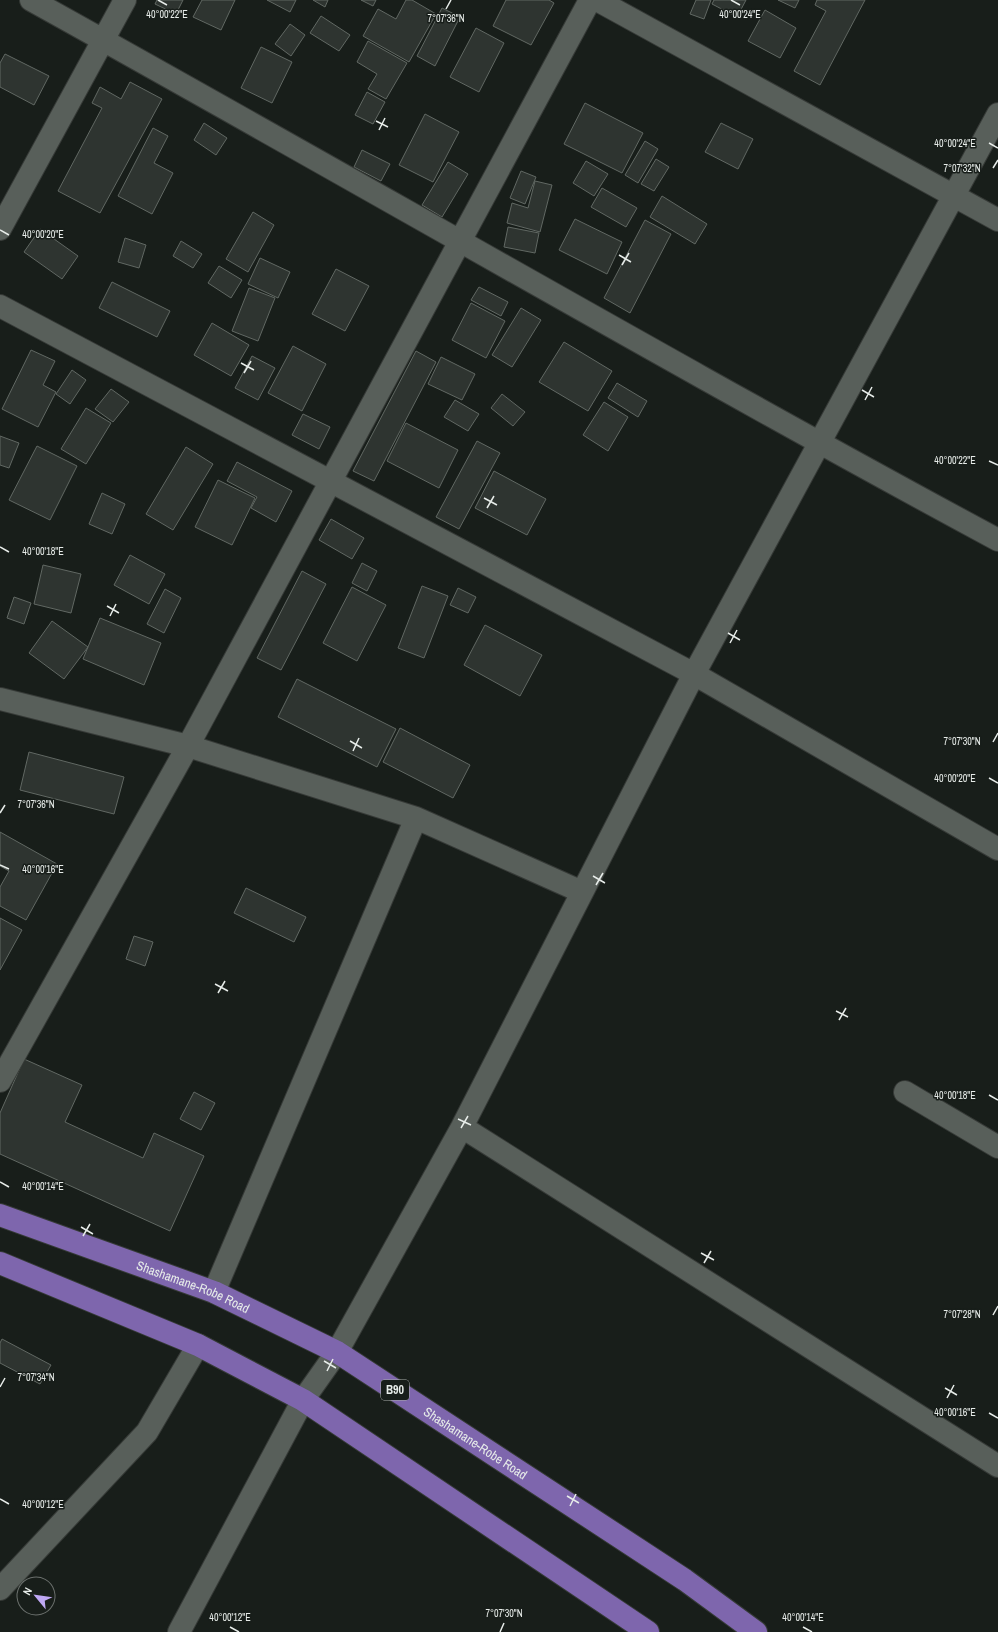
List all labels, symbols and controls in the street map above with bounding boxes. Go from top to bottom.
text: 40°00'22"E [146,8,188,21]
text: 40°00'24"E [719,8,761,21]
text: 7°07'36"N [427,12,465,25]
text: 40°00'24"E [934,137,976,150]
text: 7°07'32"N [943,162,981,175]
text: 40°00'20"E [22,228,64,241]
text: 40°00'22"E [934,454,976,467]
text: 40°00'18"E [22,545,64,558]
text: 7°07'30"N [943,735,981,748]
text: 40°00'20"E [934,772,976,785]
text: 7°07'36"N [17,798,55,811]
text: 40°00'16"E [22,863,64,876]
text: 40°00'18"E [934,1089,976,1102]
text: 40°00'14"E [22,1180,64,1193]
street label: Shashamane-Robe Road [134,1256,253,1317]
text: 7°07'28"N [943,1308,981,1321]
text: 7°07'34"N [17,1371,55,1384]
road number: B90 [381,1380,409,1400]
street label: Shashamane-Robe Road [421,1403,531,1483]
text: 40°00'16"E [934,1406,976,1419]
text: 40°00'12"E [22,1498,64,1511]
north arrow [16,1576,56,1616]
text: N [20,1585,35,1597]
text: 7°07'30"N [485,1607,523,1620]
text: 40°00'12"E [209,1611,251,1624]
text: 40°00'14"E [782,1611,824,1624]

